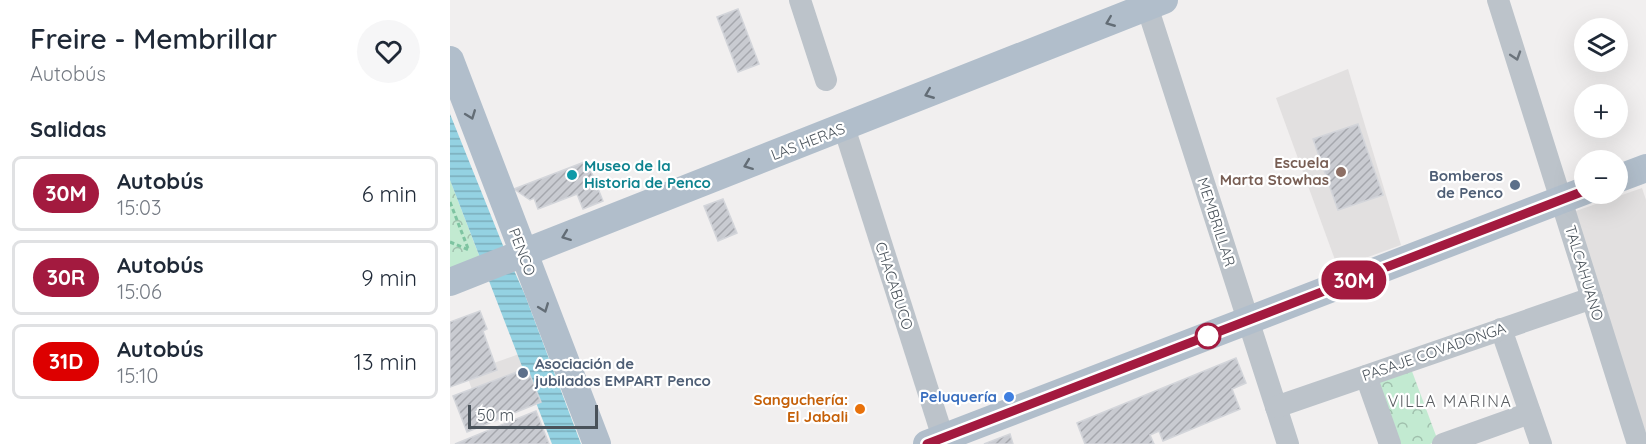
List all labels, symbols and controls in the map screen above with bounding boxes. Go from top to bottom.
one-way arrow [1105,14,1116,27]
map controls [1574,18,1628,204]
button: layers [1574,18,1628,72]
button: heart [357,20,420,83]
text: Freire - Membrillar [30,21,277,56]
one-way arrow [1509,50,1521,61]
text: Autobús [30,61,106,86]
button: + [1574,84,1628,138]
one-way arrow [924,87,935,99]
one-way arrow [463,109,476,120]
text: Salidas [30,115,106,143]
street label: LAS HERAS [768,119,848,164]
button: − [1574,150,1628,204]
place label: Escuela Marta Stowhas [1220,153,1329,189]
place label: Museo de la Historia de Penco [584,156,711,192]
one-way arrow [743,158,754,170]
marker: Escuela Marta Stowhas [1334,165,1348,179]
place label: Bomberos de Penco [1429,166,1503,202]
text: Autobús [117,167,204,195]
marker: Museo de la Historia de Penco [565,168,579,182]
street label: MEMBRILLAR [1193,175,1240,269]
marker: Bomberos de Penco [1508,178,1522,192]
text: 30M [45,180,87,206]
text: 6 min [362,180,417,208]
text: 15:03 [117,195,161,220]
street label: TALCAHUANO [1561,223,1608,323]
street label: PENCO [505,225,540,278]
one-way arrow [561,229,572,241]
street label: CHACABUCO [871,239,918,332]
text: Autobús [117,251,204,279]
line badge: 30M [1320,260,1388,300]
text: 30R [47,264,85,290]
text: 9 min [361,264,417,292]
text: 30M [1333,267,1375,293]
text: 15:06 [117,279,162,304]
one-way arrow [536,302,549,312]
street label: PASAJE COVADONGA [1359,318,1509,385]
unlabelled marker [1195,323,1221,349]
text: Autobús [117,335,204,363]
text: 31D [49,348,83,374]
text: 13 min [354,348,417,376]
place label: Asociación de jubilados EMPART Penco [534,354,711,390]
text: 15:10 [117,363,158,388]
marker: Asociación de jubilados EMPART Penco [516,366,530,380]
place label: Peluquería [920,387,997,406]
place label: Sanguchería: El Jabali [753,390,848,426]
marker: Peluquería [1002,390,1016,404]
district label: VILLA MARINA [1388,391,1512,411]
scale bar [468,402,598,430]
marker: Sanguchería: El Jabali [853,402,867,416]
text: 50 m [477,405,514,425]

